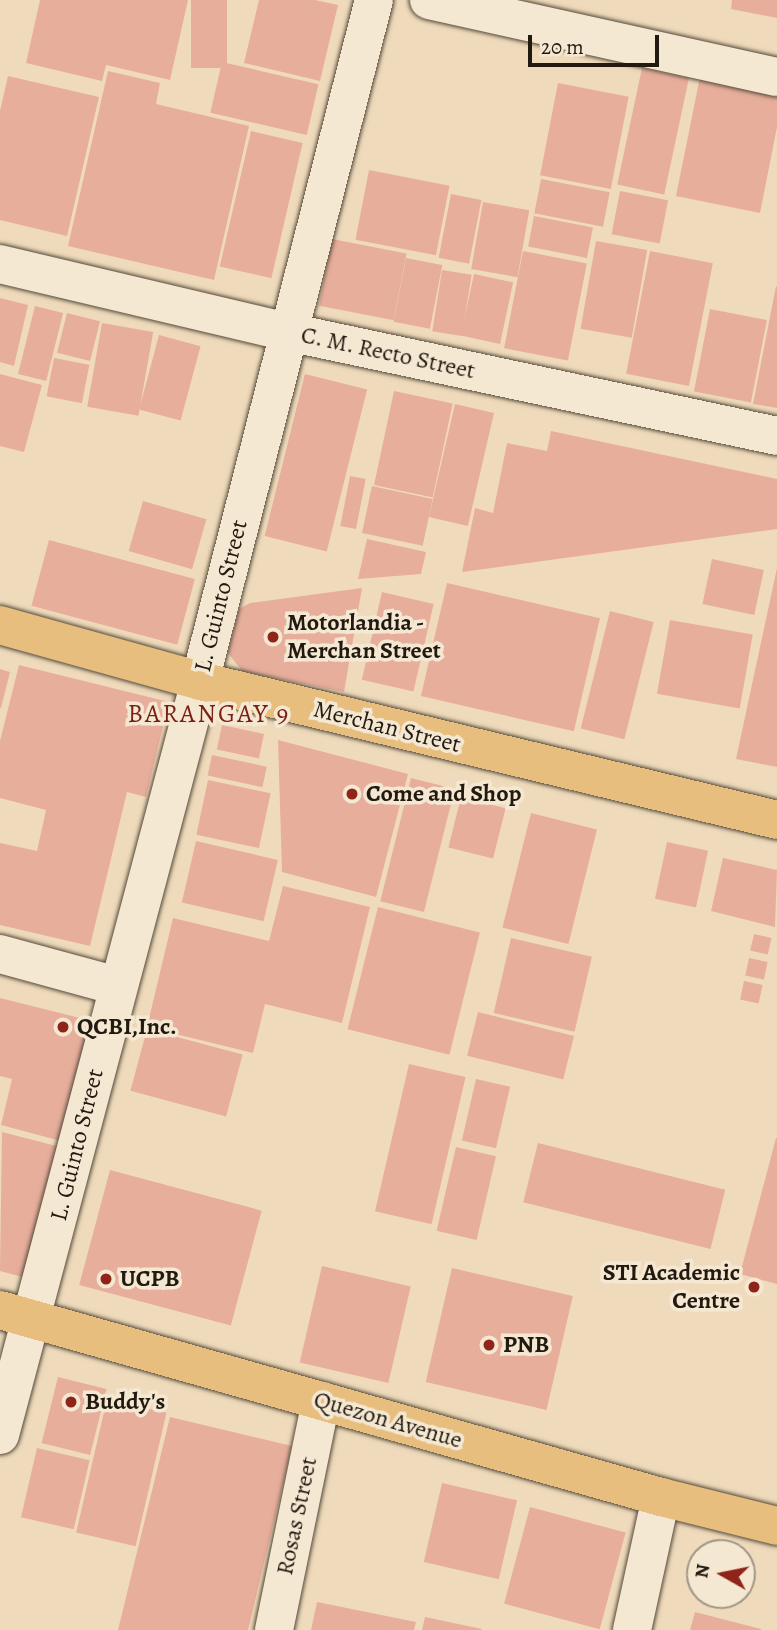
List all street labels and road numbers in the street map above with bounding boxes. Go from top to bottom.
street label: C. M. Recto Street [298,320,478,386]
street label: L. Guinto Street [188,517,254,675]
street label: Merchan Street [310,695,464,759]
street label: L. Guinto Street [44,1066,110,1224]
street label: Quezon Avenue [311,1385,465,1455]
street label: Rosas Street [270,1454,324,1578]

